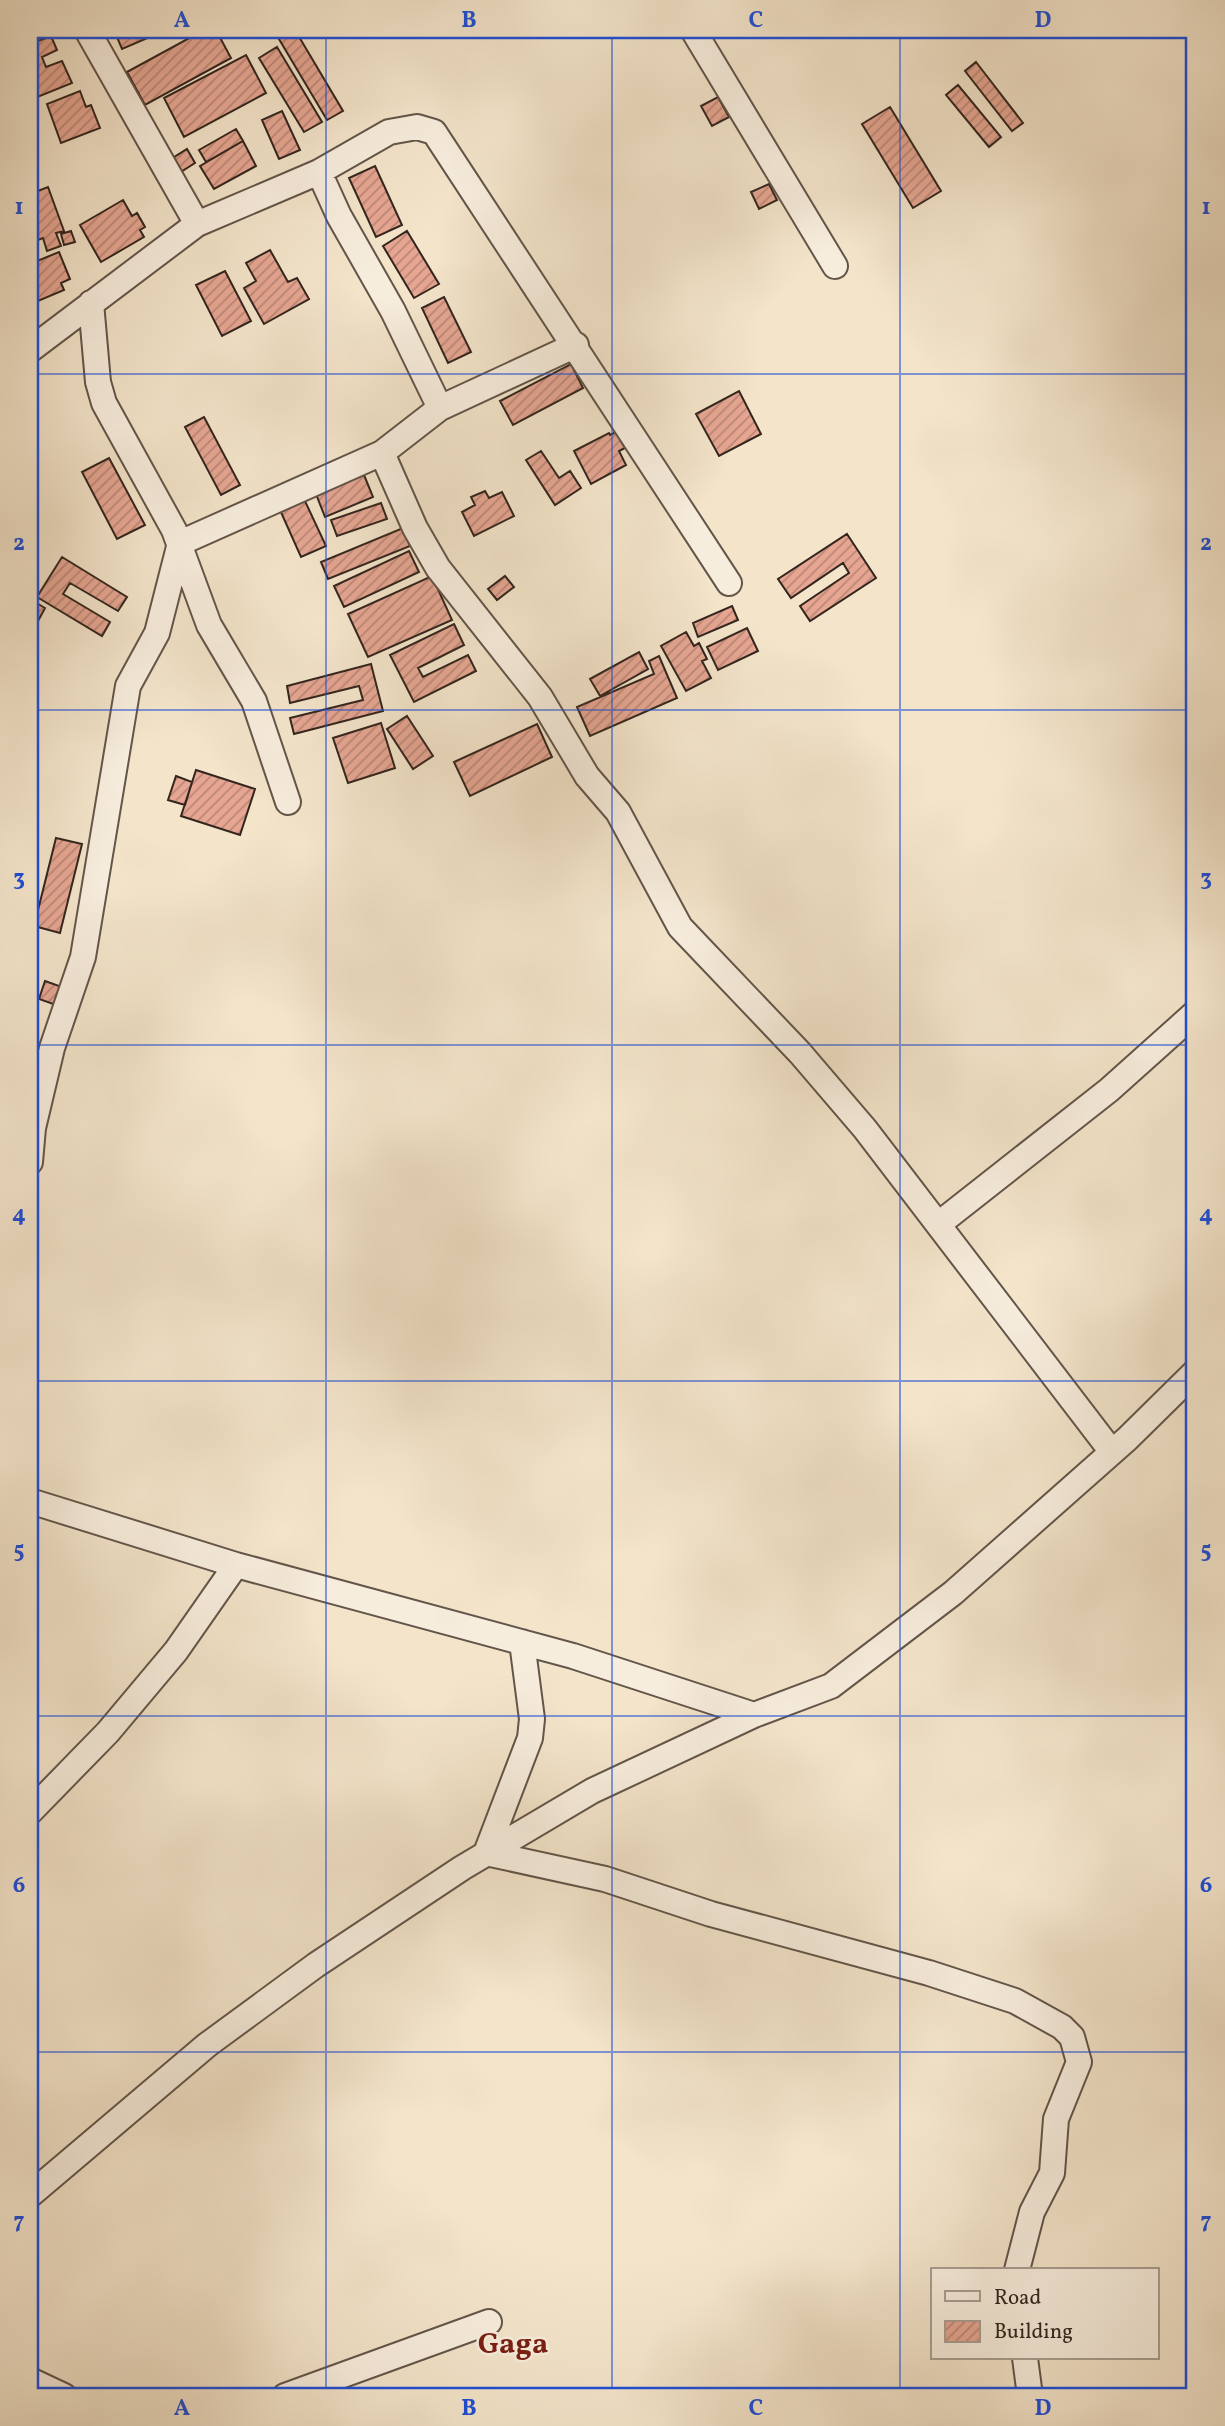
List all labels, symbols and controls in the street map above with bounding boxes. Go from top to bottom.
text: A [174,5,190,37]
text: B [461,5,477,37]
text: C [749,5,763,37]
text: D [1035,5,1052,37]
text: 1 [14,192,24,224]
text: 1 [1201,192,1211,224]
text: 2 [13,528,25,560]
text: 2 [1200,528,1212,560]
text: 3 [13,863,25,895]
text: 3 [1200,863,1212,895]
text: 4 [12,1199,26,1231]
text: 4 [1199,1199,1213,1231]
text: 5 [13,1535,25,1567]
text: 5 [1200,1535,1212,1567]
text: 6 [13,1870,25,1902]
text: 6 [1200,1870,1212,1902]
text: 7 [14,2206,25,2238]
text: 7 [1201,2206,1212,2238]
legend [931,2268,1158,2360]
text: Road [994,2284,1041,2313]
text: Building [994,2318,1073,2347]
district label: Gaga [478,2324,548,2366]
text: A [174,2393,190,2425]
text: B [461,2393,477,2425]
text: C [749,2393,763,2425]
text: D [1035,2393,1052,2425]

